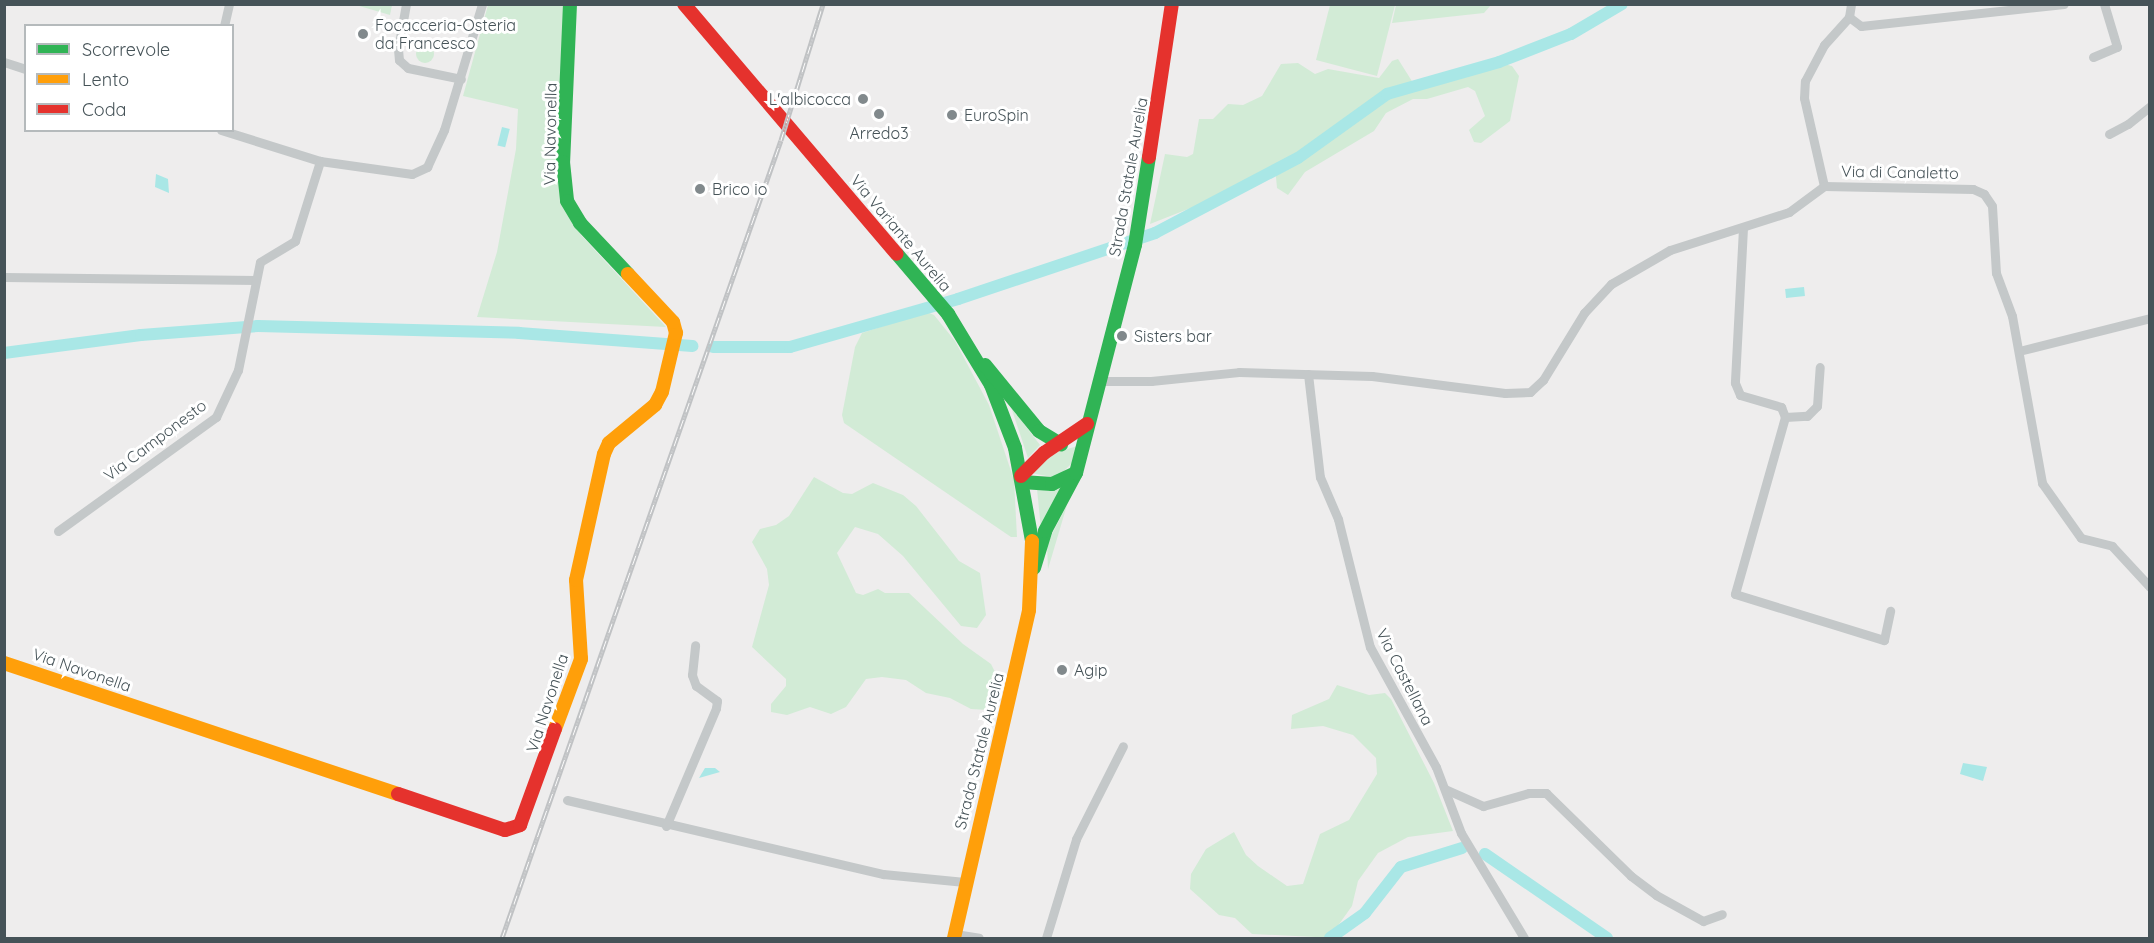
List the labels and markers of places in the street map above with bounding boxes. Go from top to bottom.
place label: Focacceria-Osteria da Francesco [375,15,516,53]
marker: Focacceria-Osteria da Francesco [356,27,370,41]
place label: L'albicocca [769,89,851,109]
marker: L'albicocca [856,92,870,106]
place label: EuroSpin [964,105,1029,125]
marker: Arredo3 [872,107,886,121]
marker: EuroSpin [945,108,959,122]
place label: Arredo3 [849,123,909,143]
place label: Brico io [712,179,767,199]
marker: Brico io [693,182,707,196]
place label: Sisters bar [1134,326,1212,346]
marker: Sisters bar [1115,329,1129,343]
place label: Agip [1074,660,1107,680]
marker: Agip [1055,663,1069,677]

